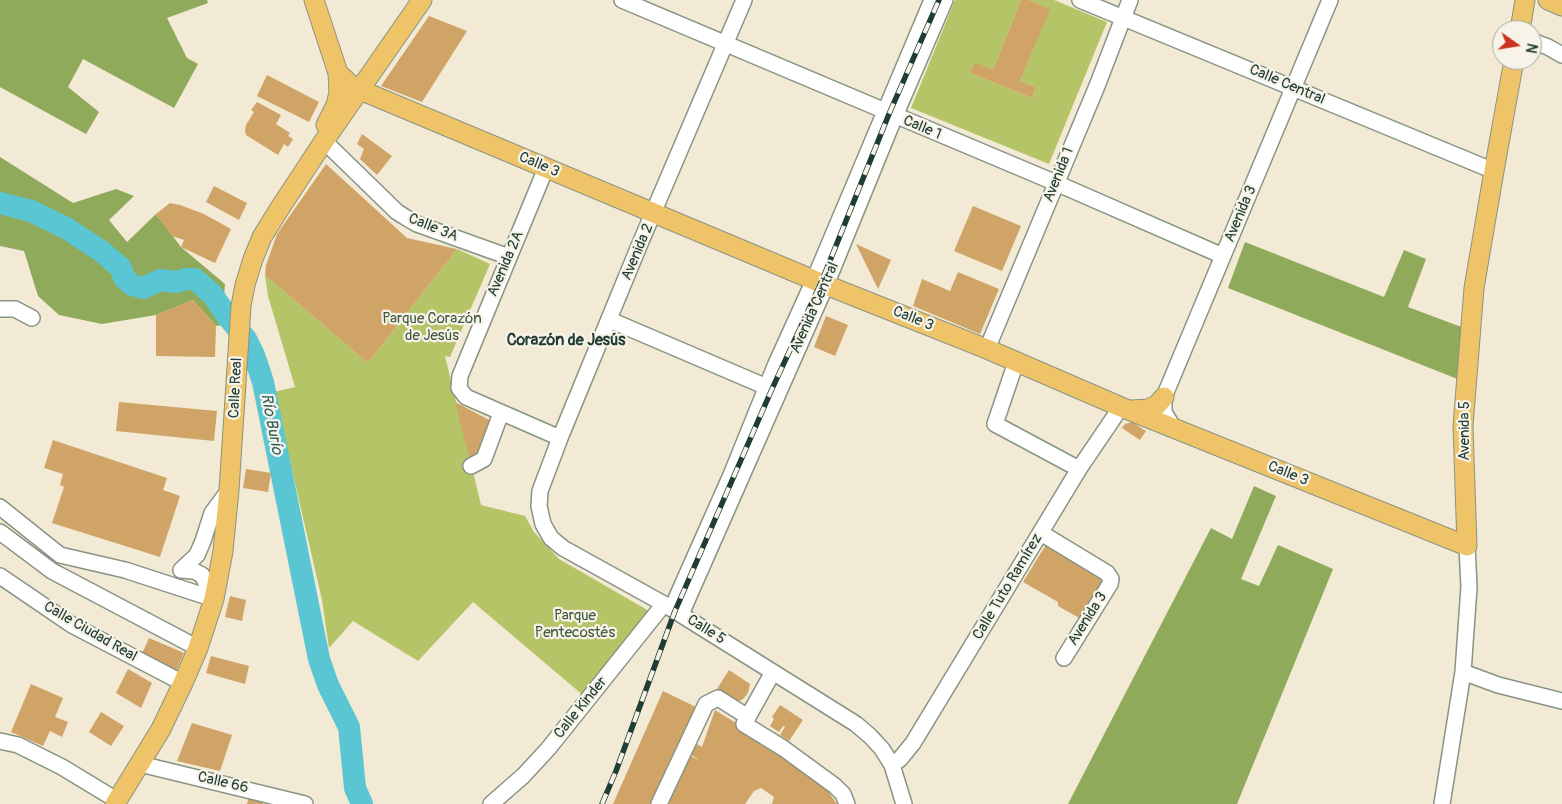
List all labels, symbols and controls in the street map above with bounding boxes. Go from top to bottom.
north arrow [1492,20,1542,70]
text: N [1522,42,1540,55]
street label: Calle Central [1246,61,1328,109]
street label: Calle 1 [900,112,944,144]
street label: Avenida 1 [1040,145,1078,205]
street label: Calle 3 [516,148,562,182]
street label: Avenida 3 [1221,183,1261,245]
street label: Calle 3A [405,210,461,246]
street label: Avenida 2 [618,221,658,283]
street label: Avenida 2A [484,228,528,300]
street label: Avenida Central [787,260,843,356]
street label: Calle 3 [890,303,936,335]
park label: Parque Corazón de Jesús [382,310,482,345]
district label: Corazón de Jesús [507,331,625,351]
street label: Calle Real [225,357,247,419]
water label: Río Burío [256,392,286,456]
street label: Avenida 5 [1456,401,1474,461]
street label: Calle 3 [1265,458,1311,490]
street label: Calle Tuto Ramírez [969,531,1047,643]
street label: Avenida 3 [1065,589,1111,649]
street label: Calle Ciudad Real [40,598,140,666]
park label: Parque Pentecostés [535,607,615,642]
street label: Calle 5 [683,611,729,649]
street label: Calle Kinder [551,673,611,743]
street label: Calle 66 [196,768,250,798]

